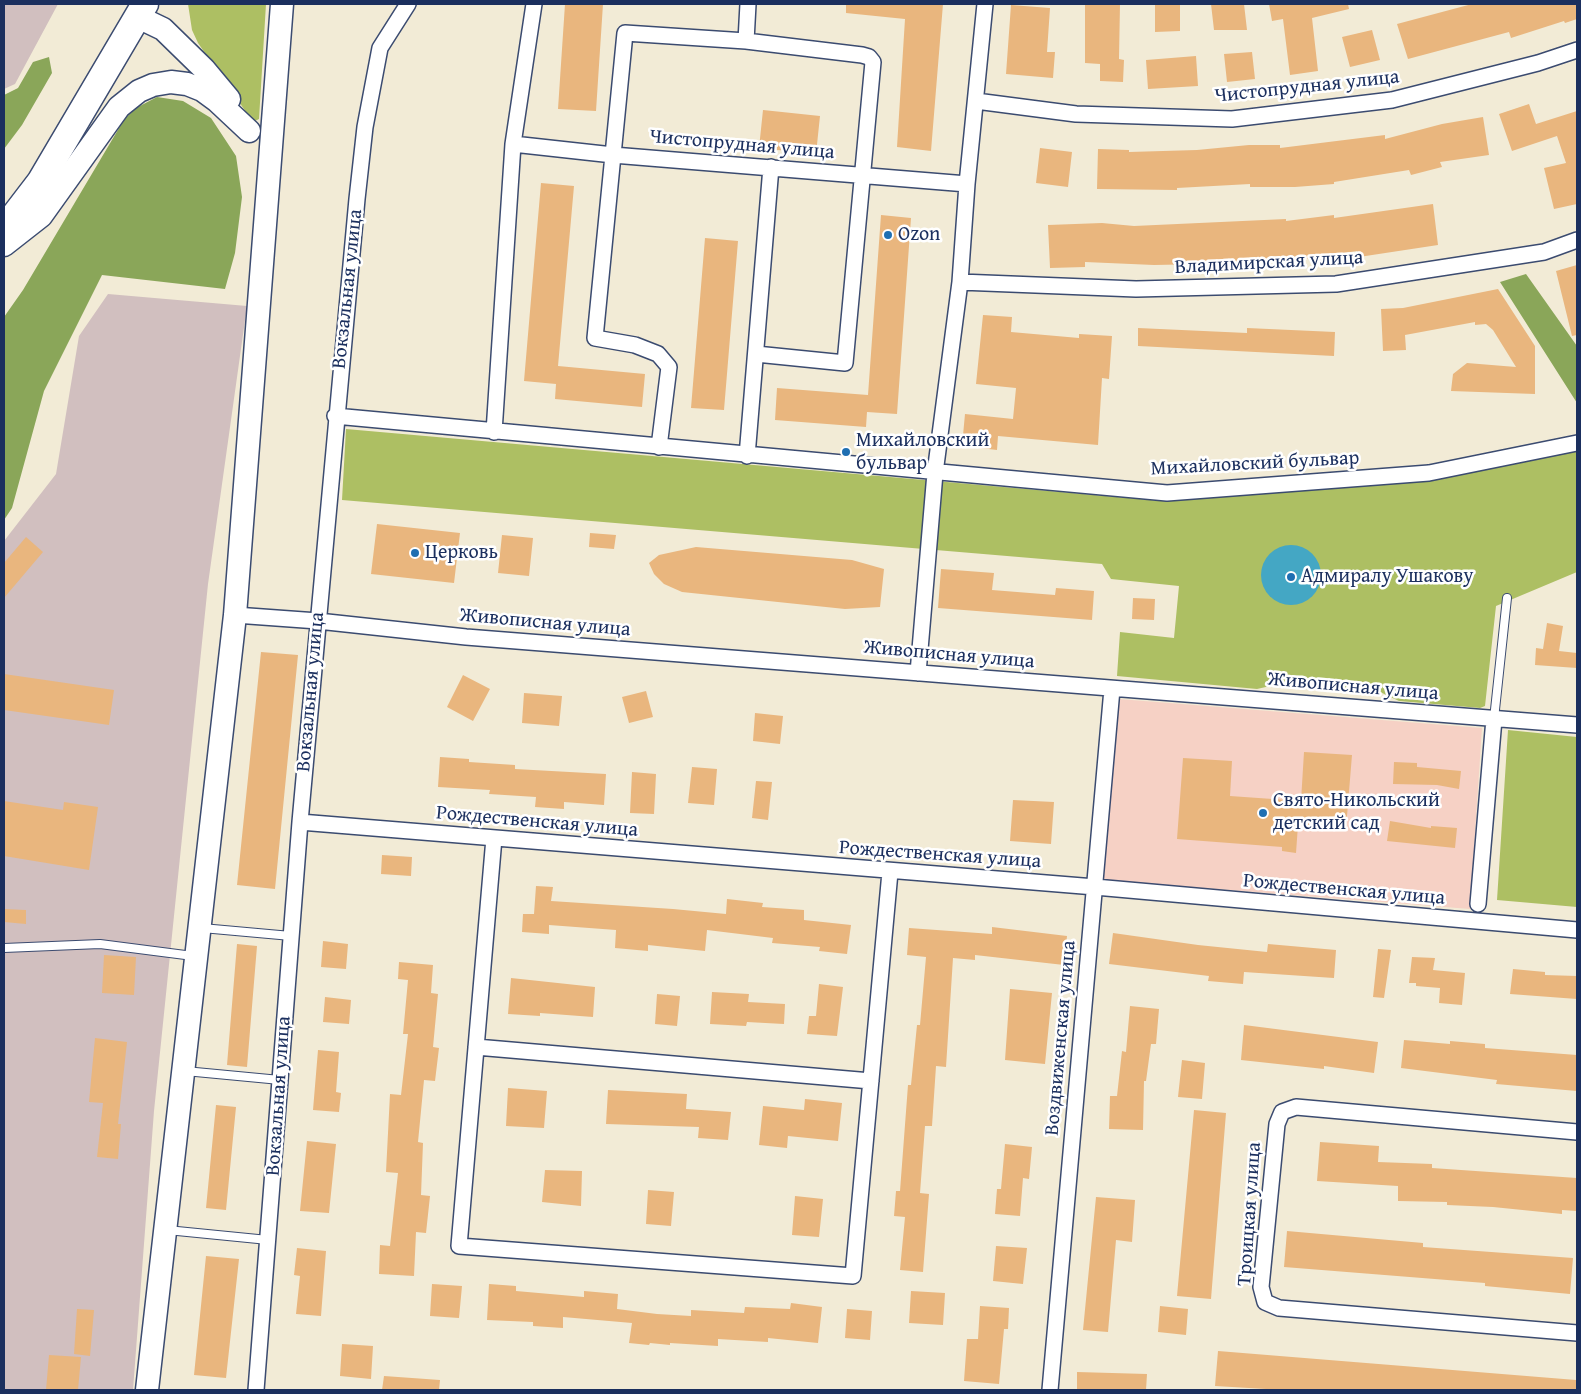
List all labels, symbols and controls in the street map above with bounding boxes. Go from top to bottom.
street label: Чистопрудная улица [1213,65,1401,109]
street label: Чистопрудная улица [649,125,835,165]
street label: Вокзальная улица [328,208,368,370]
place label: Ozon [898,223,940,247]
marker: Ozon [882,229,894,241]
street label: Владимирская улица [1174,246,1364,280]
place label: Михайловский бульвар [856,429,989,476]
marker: Михайловский бульвар [840,446,852,458]
street label: Михайловский бульвар [1150,447,1360,481]
place label: Церковь [425,541,498,565]
marker: Церковь [409,547,421,559]
place label: Адмиралу Ушакову [1301,565,1474,589]
marker: Адмиралу Ушакову [1285,571,1297,583]
street label: Живописная улица [459,604,631,642]
street label: Вокзальная улица [292,611,330,773]
street label: Живописная улица [863,636,1035,674]
street label: Живописная улица [1267,668,1439,706]
place label: Свято-Никольский детский сад [1273,789,1440,836]
street label: Рождественская улица [435,801,639,843]
marker: Свято-Никольский детский сад [1257,807,1269,819]
street label: Рождественская улица [838,836,1042,874]
street label: Рождественская улица [1242,869,1446,911]
street label: Воздвиженская улица [1041,939,1081,1137]
street label: Вокзальная улица [261,1015,297,1177]
street label: Троицкая улица [1233,1141,1267,1287]

